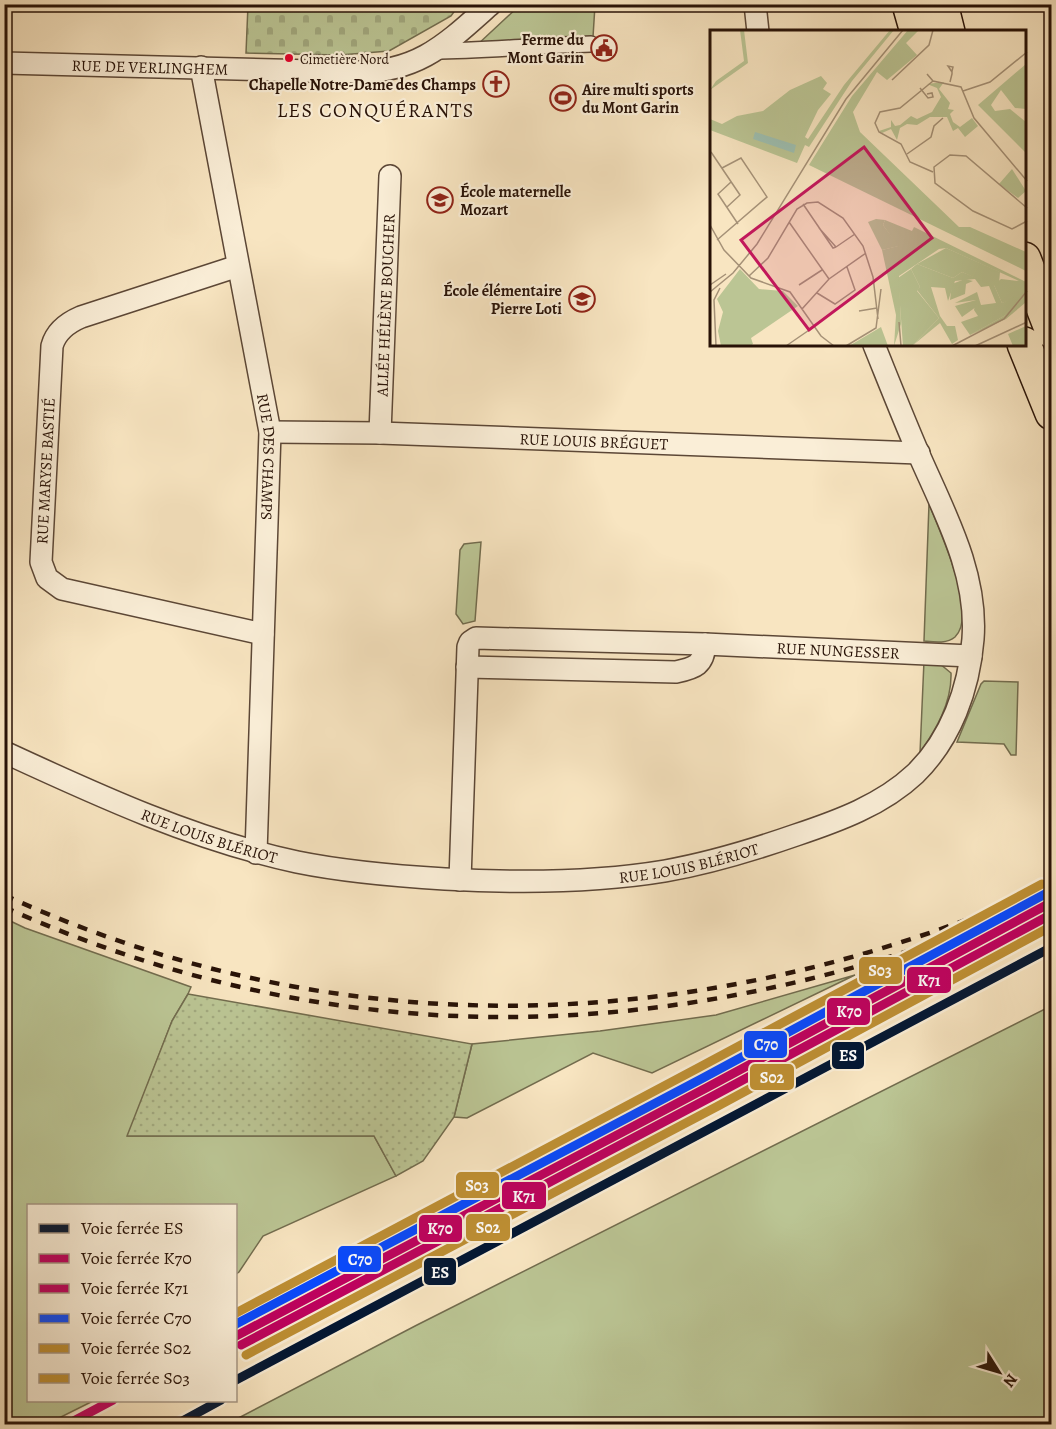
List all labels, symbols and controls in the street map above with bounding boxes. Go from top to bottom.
place label: Ferme du Mont Garin [507,29,584,69]
inset map [710,30,1026,346]
public building icon: Ferme du Mont Garin [589,33,619,63]
place label: Cimetière Nord [300,50,389,69]
marker: Cimetière Nord [283,52,295,64]
street label: RUE DE VERLINGHEM [71,55,229,81]
church icon: Chapelle Notre-Dame des Champs [481,69,511,99]
place label: Chapelle Notre-Dame des Champs [249,74,476,96]
place label: Aire multi sports du Mont Garin [581,79,694,119]
sports icon: Aire multi sports du Mont Garin [548,83,578,113]
district label: LES CONQUÉRANTS [277,97,475,124]
place label: École maternelle Mozart [460,181,571,221]
school or university icon: École maternelle Mozart [425,185,455,215]
street label: ALLÉE HÉLÈNE BOUCHER [371,213,401,398]
place label: École élémentaire Pierre Loti [443,280,562,320]
school or university icon: École élémentaire Pierre Loti [567,284,597,314]
street label: RUE DES CHAMPS [251,392,281,521]
street label: RUE MARYSE BASTIÉ [31,397,61,545]
street label: RUE LOUIS BRÉGUET [519,428,669,456]
street label: RUE NUNGESSER [776,637,900,665]
street label: RUE LOUIS BLÉRIOT [137,804,280,869]
street label: RUE LOUIS BLÉRIOT [618,838,762,889]
line badge: S03 [858,956,903,985]
text: S03 [868,960,892,982]
line badge: K71 [906,966,952,994]
text: K71 [917,970,941,992]
line badge: K70 [826,997,871,1026]
text: K70 [836,1001,862,1023]
line badge: C70 [743,1030,788,1059]
text: C70 [754,1034,778,1056]
line badge: ES [831,1041,865,1070]
text: ES [839,1045,857,1067]
line badge: S02 [749,1063,795,1091]
text: S02 [760,1067,784,1089]
line badge: S03 [455,1171,500,1199]
text: S03 [465,1175,489,1197]
line badge: K71 [501,1181,547,1210]
text: K71 [512,1186,536,1208]
legend [27,1204,237,1402]
line badge: S02 [465,1213,511,1242]
line badge: K70 [418,1214,463,1243]
text: Voie ferrée ES [80,1216,183,1240]
text: S02 [476,1217,500,1239]
text: K70 [427,1218,453,1240]
line badge: C70 [337,1245,382,1273]
text: Voie ferrée K70 [80,1246,192,1270]
text: C70 [348,1249,372,1271]
line badge: ES [423,1257,457,1286]
text: ES [431,1262,449,1284]
text: Voie ferrée K71 [80,1276,188,1300]
text: Voie ferrée C70 [80,1306,192,1330]
text: Voie ferrée S02 [80,1336,191,1360]
north arrow [969,1342,1029,1402]
text: Voie ferrée S03 [80,1366,190,1390]
text: N [998,1369,1022,1392]

